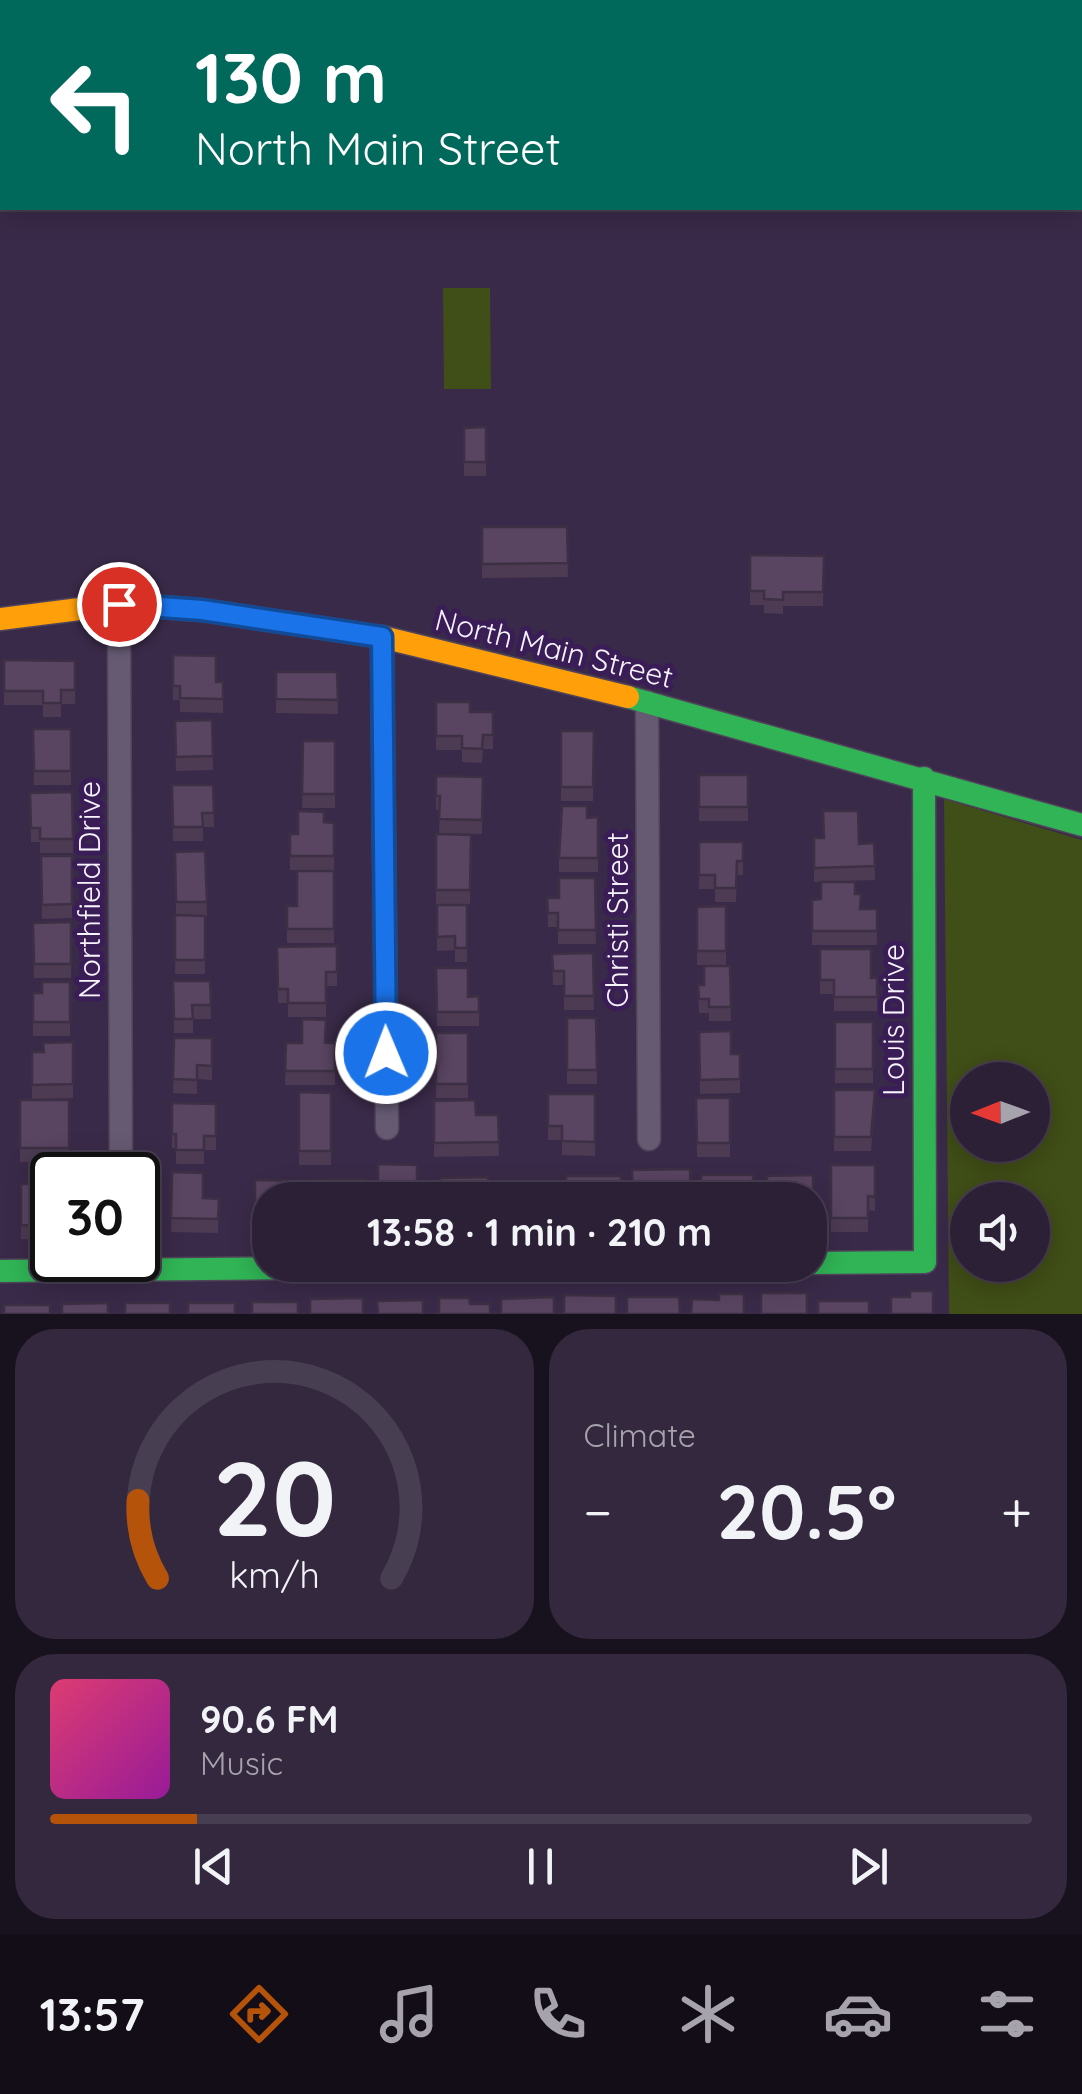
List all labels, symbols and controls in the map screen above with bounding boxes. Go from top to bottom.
text: 130 m [195,33,387,121]
icon: left [30,40,160,170]
text: North Main Street [195,120,561,176]
pin [77,562,162,647]
icon: arrive [92,577,147,632]
street label: North Main Street [431,600,677,696]
street label: Northfield Drive [70,781,108,999]
street label: Christi Street [598,832,636,1008]
street label: Louis Drive [874,944,912,1096]
position arrow [334,1001,438,1105]
north arrow [950,1062,1050,1162]
map controls [950,1062,1050,1282]
speed limit sign: 30 [30,1152,160,1282]
button: sound [950,1182,1050,1282]
text: 13:58 · 1 min · 210 m [367,1208,712,1256]
text: Climate [584,1415,696,1455]
text: 20 [213,1432,336,1562]
text: 20.5° [717,1464,897,1558]
text: − [584,1477,612,1546]
text: + [1001,1477,1032,1546]
text: km/h [229,1552,320,1597]
text: 90.6 FM [200,1695,339,1743]
text: Music [200,1743,283,1783]
icon: previous [186,1839,241,1894]
icon: pause [513,1839,568,1894]
icon: next [841,1839,896,1894]
icon: directions [224,1979,294,2049]
icon: music [374,1979,444,2049]
icon: phone [523,1979,593,2049]
icon: climate [673,1979,743,2049]
icon: car [823,1979,893,2049]
icon: filters [972,1979,1042,2049]
text: 13:57 [40,1986,144,2042]

